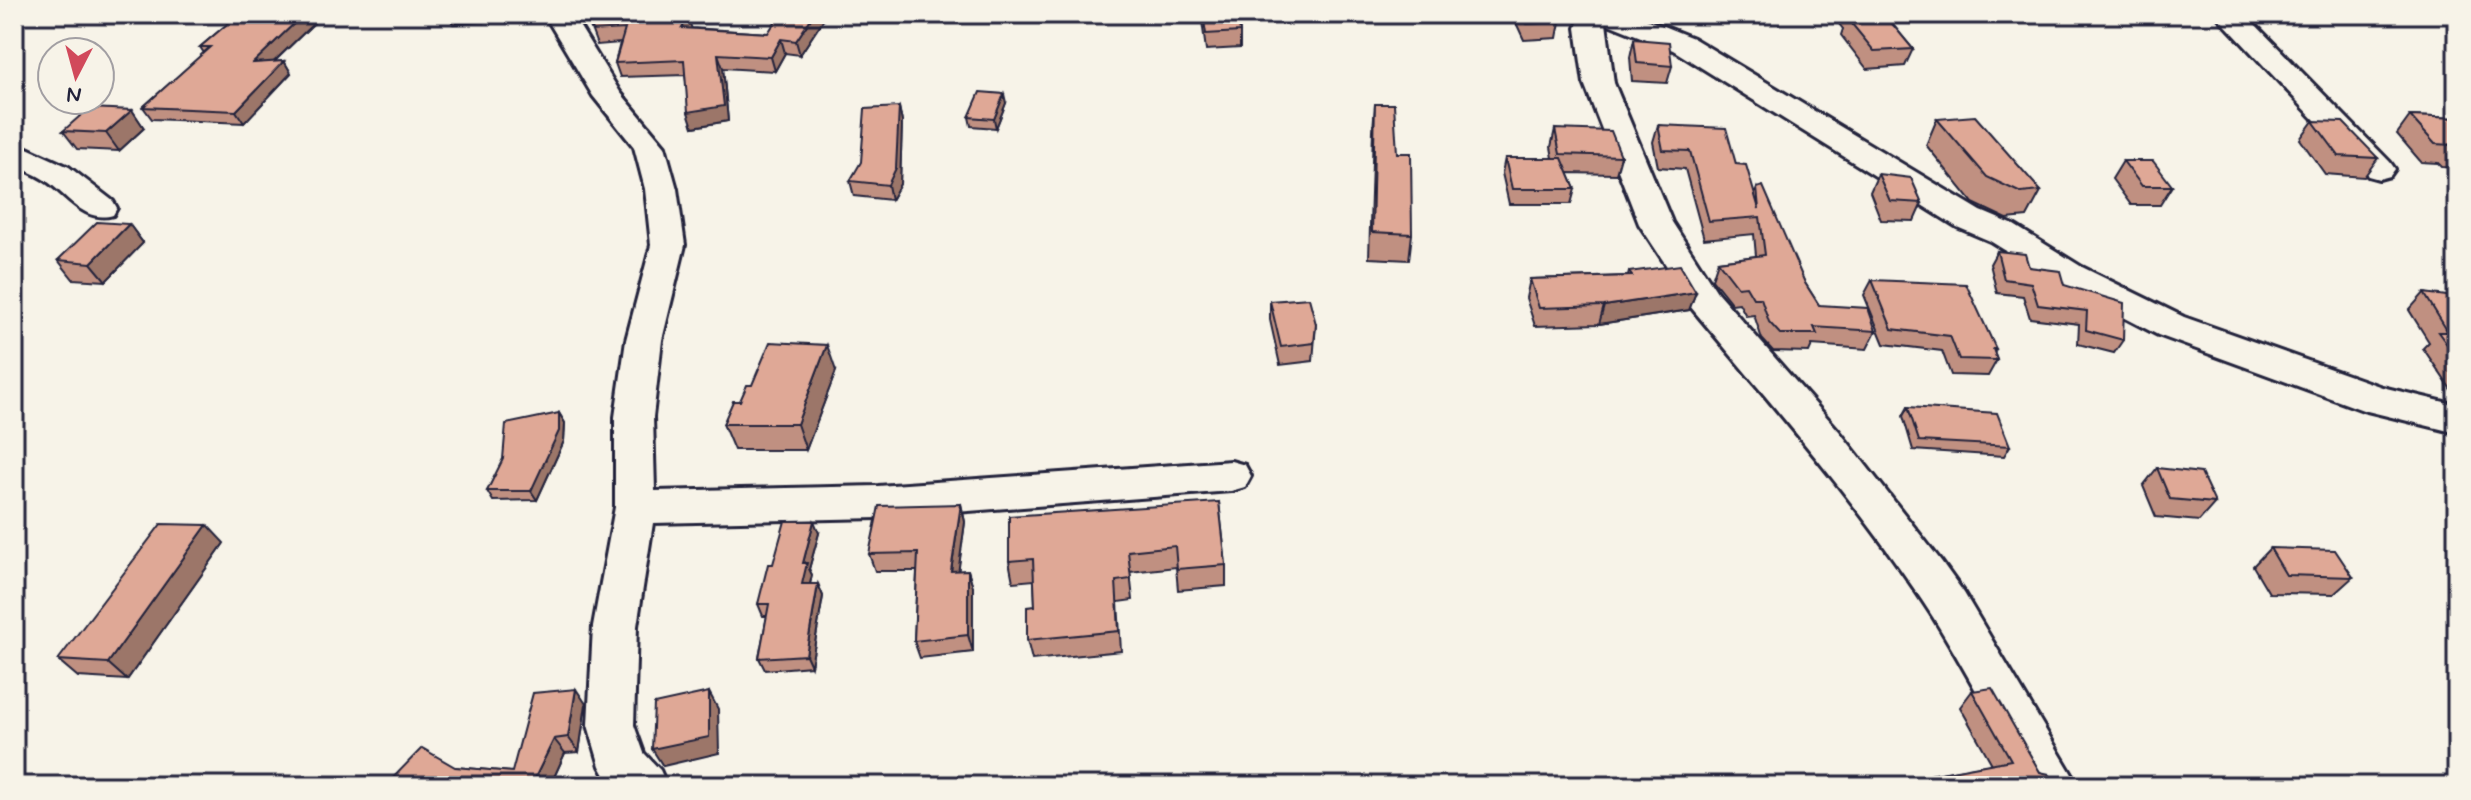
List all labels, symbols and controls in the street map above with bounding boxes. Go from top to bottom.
north arrow [36,36,116,116]
text: N [65,79,83,109]

